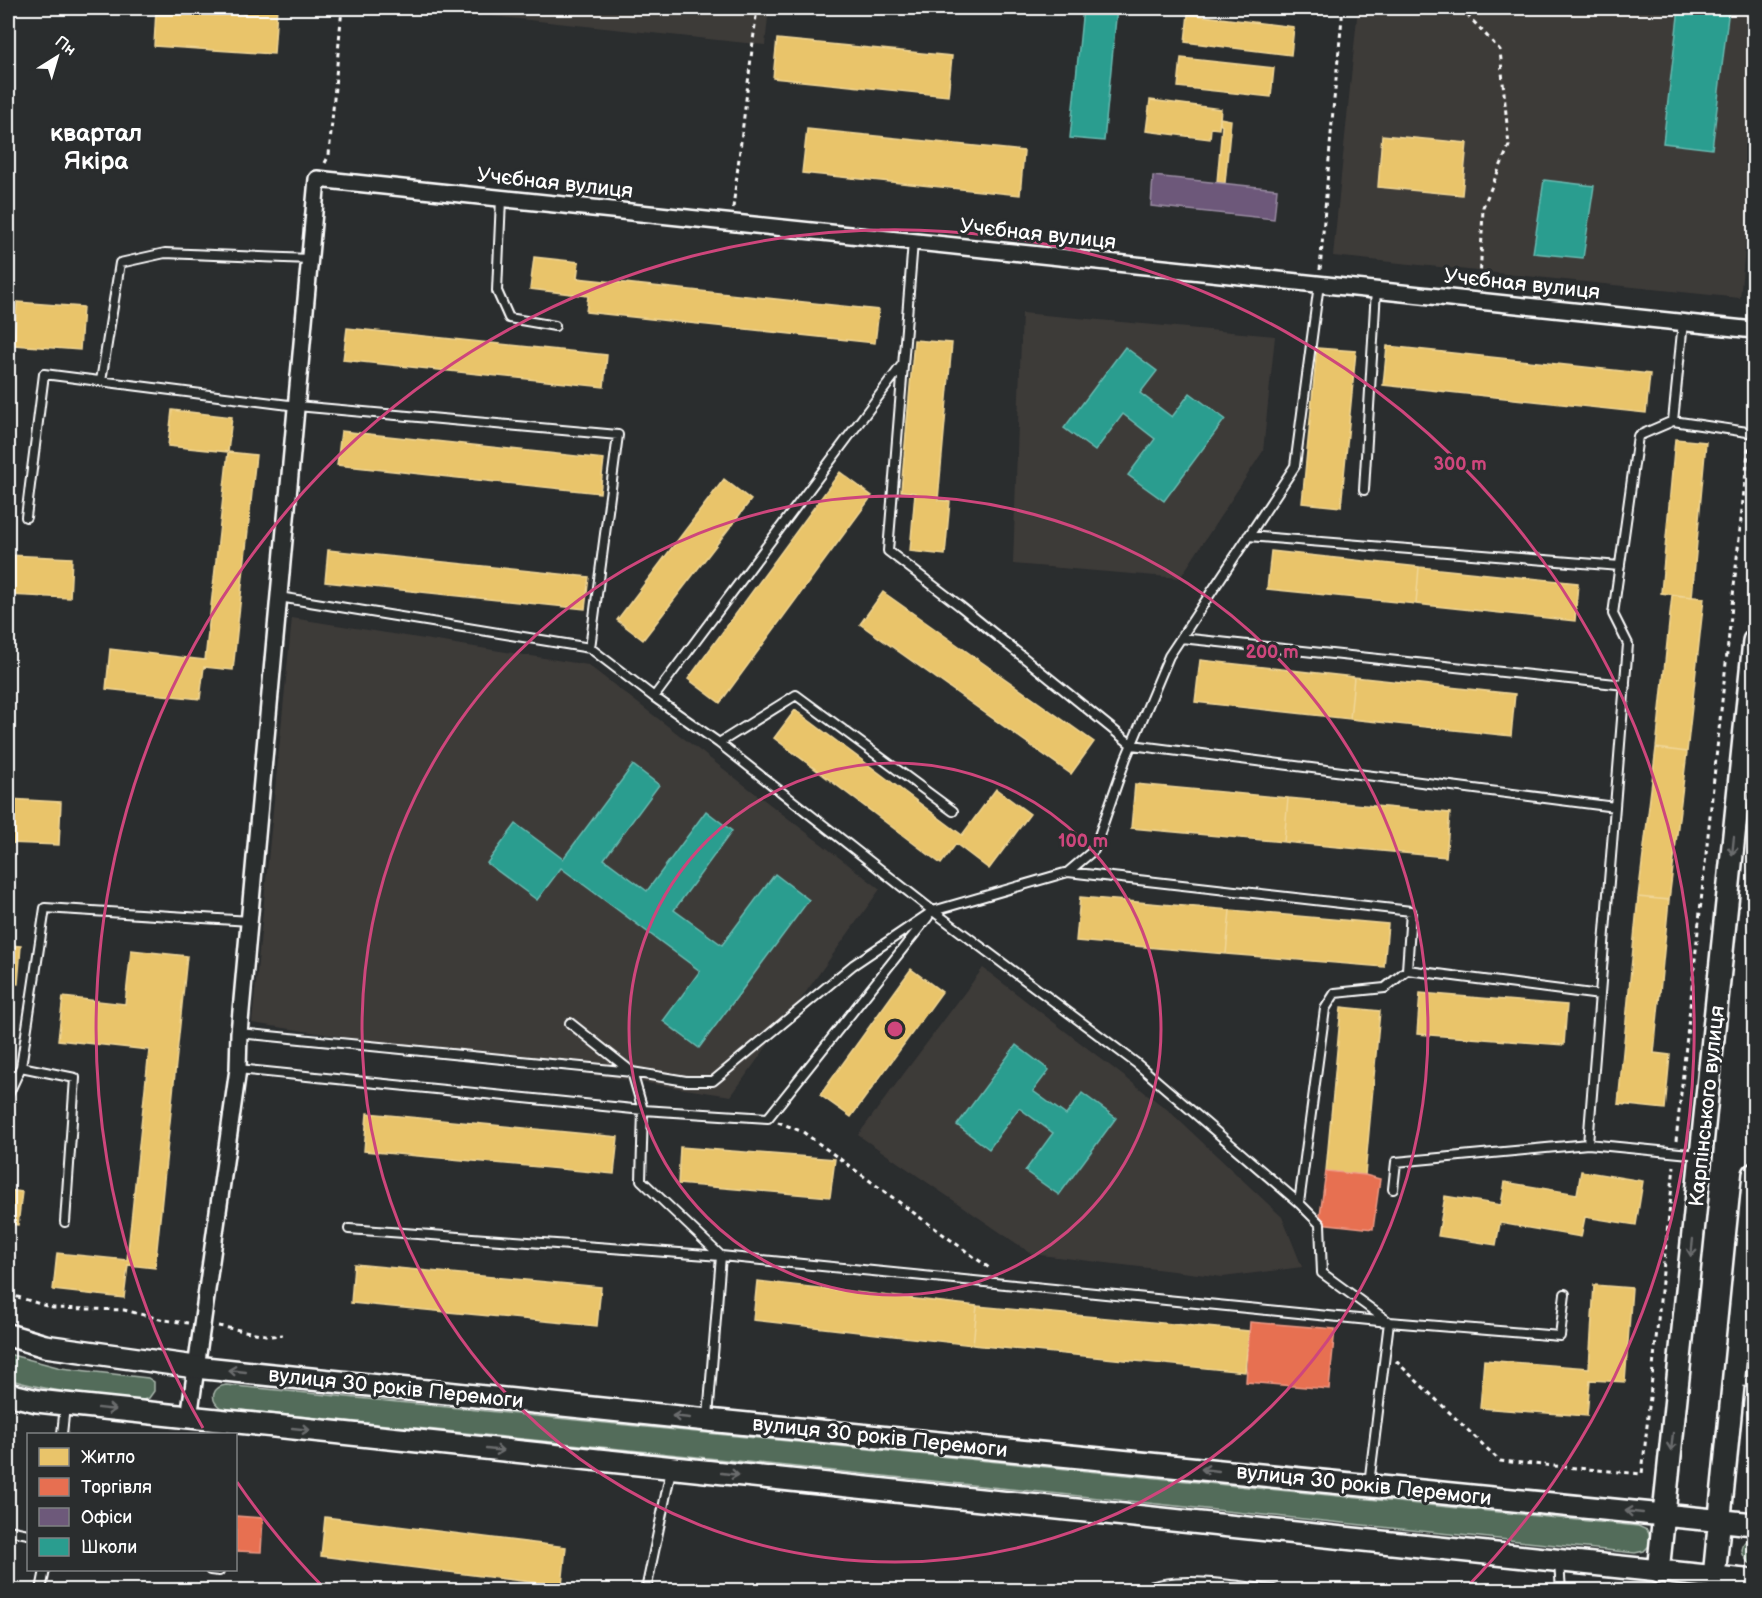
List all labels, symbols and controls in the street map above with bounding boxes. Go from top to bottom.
north arrow [27,27,87,87]
text: Пн [51,32,79,60]
district label: квартал Якіра [50,119,142,176]
street label: Учєбная вулиця [476,162,634,204]
street label: Учєбная вулиця [959,213,1117,255]
street label: Учєбная вулиця [1443,263,1601,305]
text: 300 m [1433,454,1487,475]
text: 200 m [1245,642,1299,663]
text: 100 m [1058,831,1108,852]
one-way arrow [1728,835,1739,855]
street label: Карпінського вулиця [1684,1004,1730,1208]
centre of rings [885,1019,905,1039]
one-way arrow [1686,1238,1697,1258]
street label: вулиця 30 років Перемоги [267,1362,525,1414]
one-way arrow [227,1365,247,1376]
one-way arrow [96,1404,116,1415]
one-way arrow [672,1411,692,1422]
street label: вулиця 30 років Перемоги [751,1411,1009,1463]
one-way arrow [290,1424,310,1435]
one-way arrow [1666,1432,1677,1452]
legend [27,1433,237,1571]
one-way arrow [484,1444,504,1455]
text: Житло [81,1447,135,1468]
street label: вулиця 30 років Перемоги [1235,1459,1493,1511]
one-way arrow [1200,1464,1220,1475]
one-way arrow [720,1469,740,1480]
text: Торгівля [81,1477,152,1498]
one-way arrow [1624,1506,1644,1517]
text: Офіси [81,1507,132,1528]
text: Школи [81,1537,137,1558]

